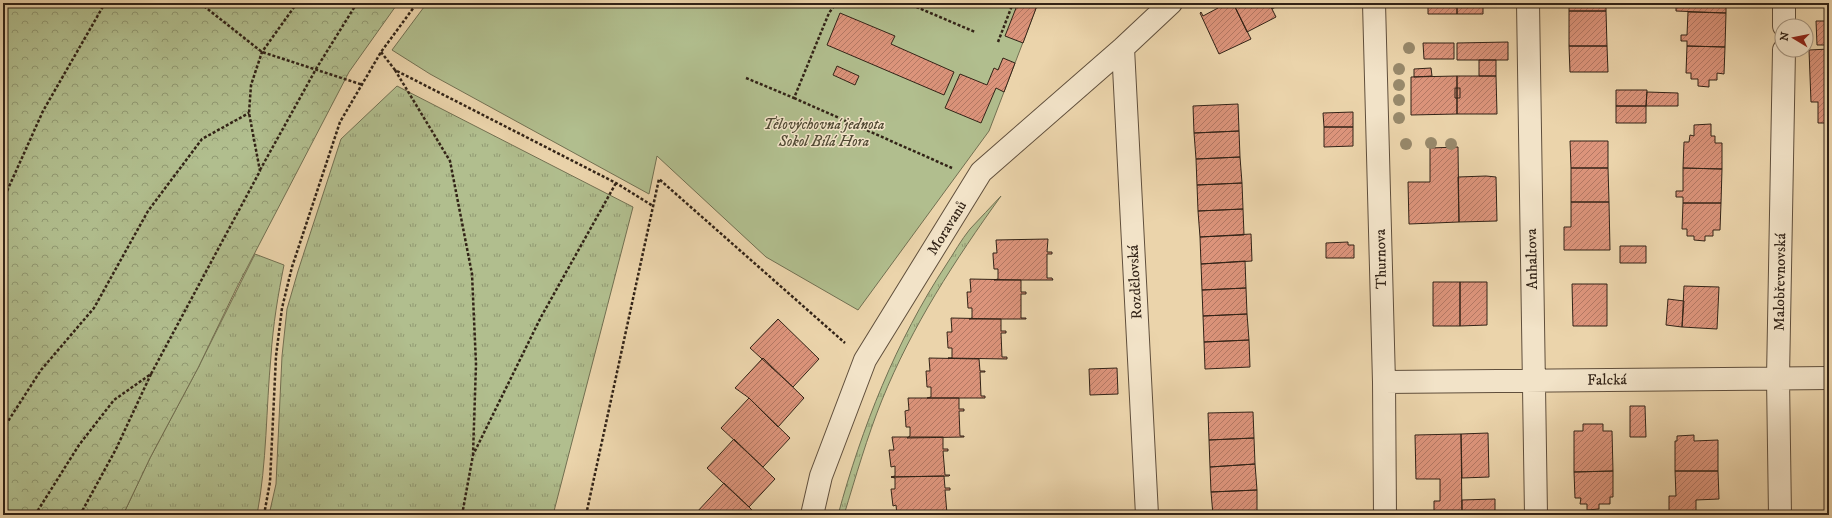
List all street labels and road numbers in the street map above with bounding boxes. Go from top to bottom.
street label: Moravanů [923,197,971,259]
street label: Thurnova [1371,228,1391,289]
street label: Anhaltova [1522,228,1542,290]
street label: Malobřevnovská [1770,232,1790,331]
street label: Rozdělovská [1124,244,1146,320]
street label: Falcká [1587,370,1628,390]

